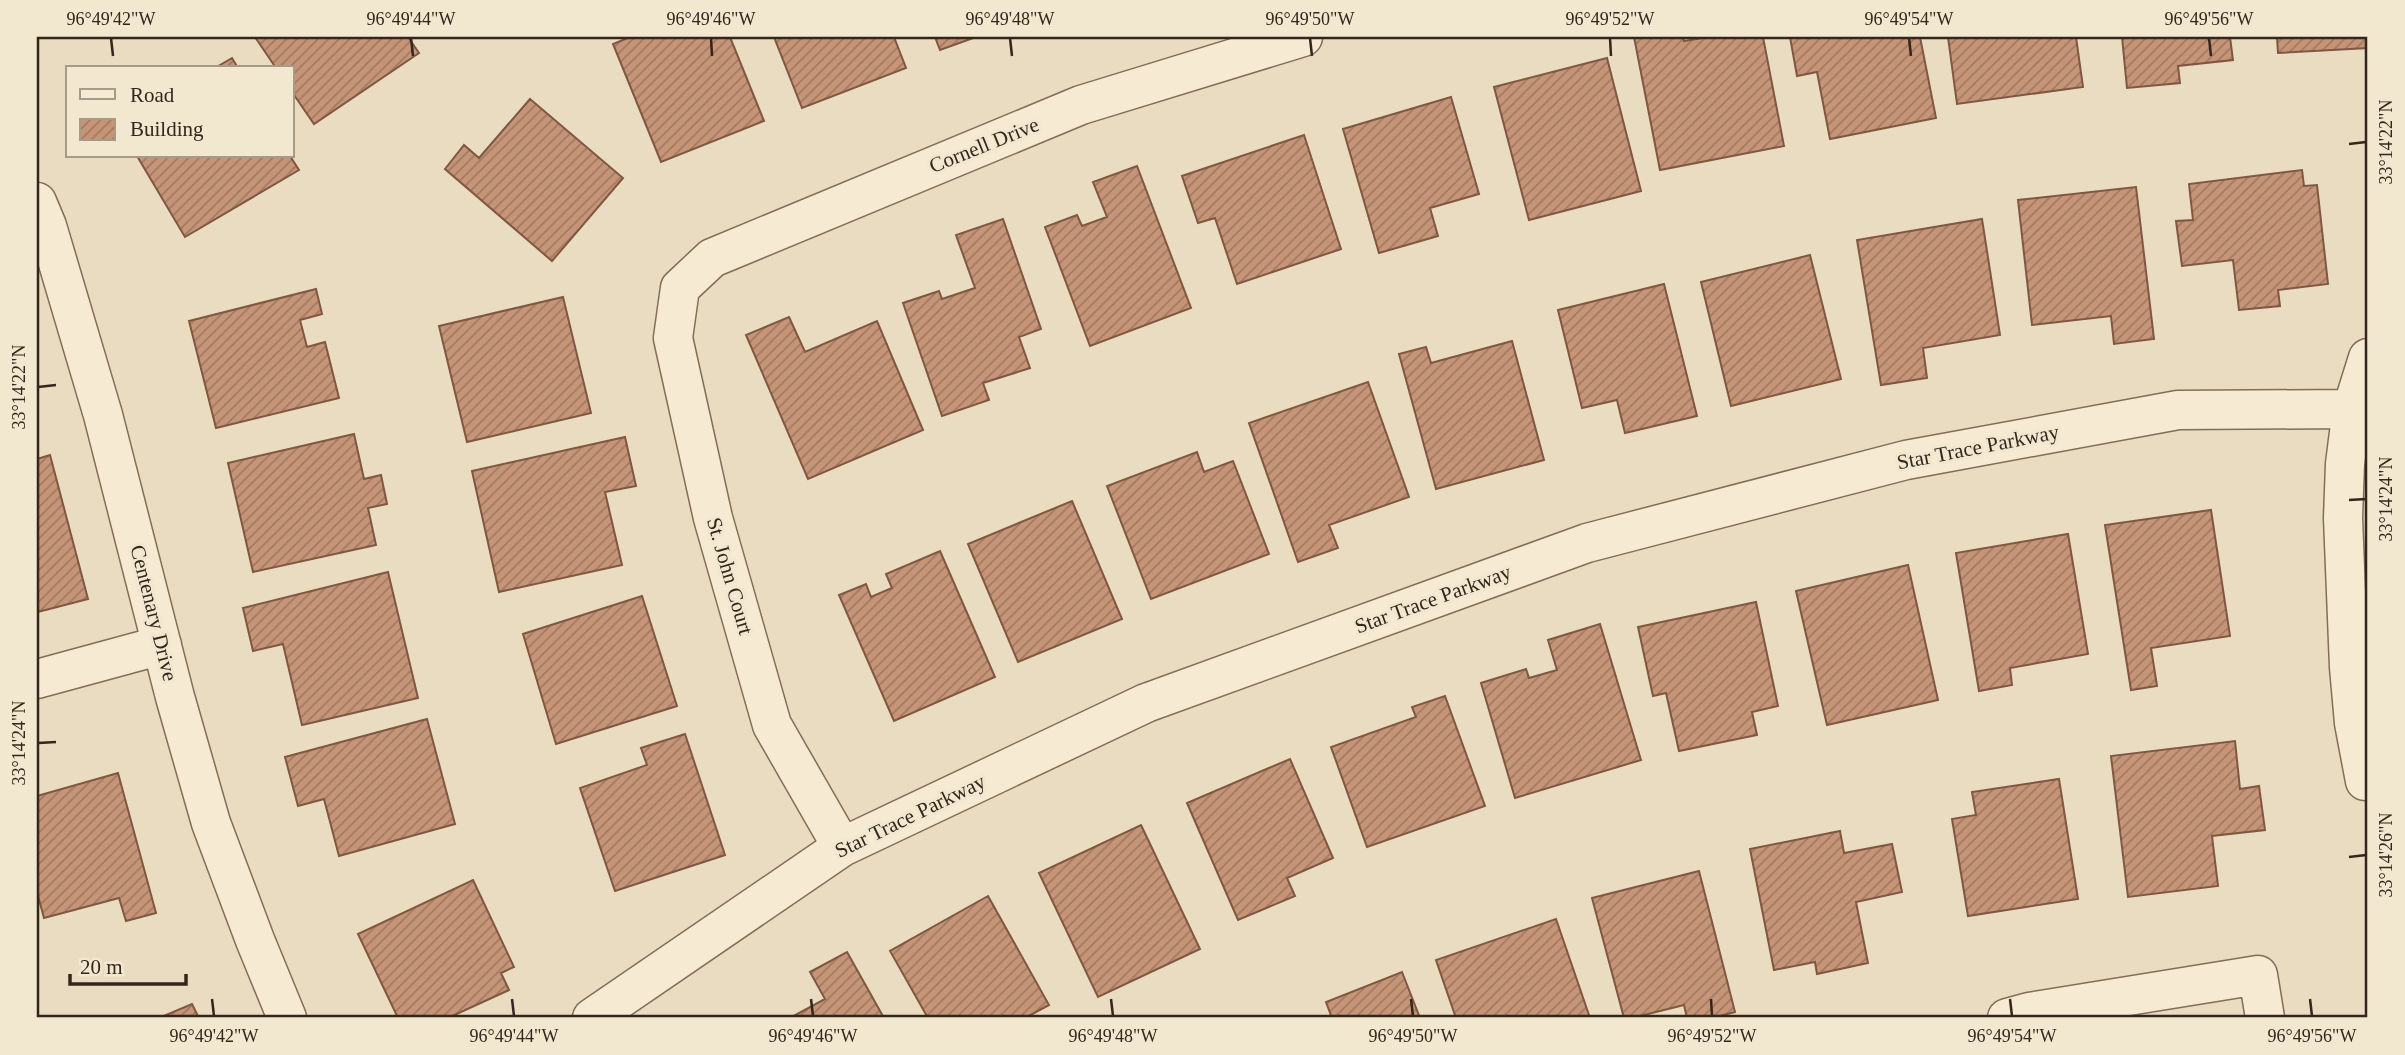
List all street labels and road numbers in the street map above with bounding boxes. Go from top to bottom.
street label: Cornell Drive [926,112,1042,178]
street label: Star Trace Parkway [1895,419,2062,474]
street label: St. John Court [702,515,758,638]
street label: Centenary Drive [125,542,183,684]
street label: Star Trace Parkway [1352,559,1515,638]
street label: Star Trace Parkway [831,769,990,863]

